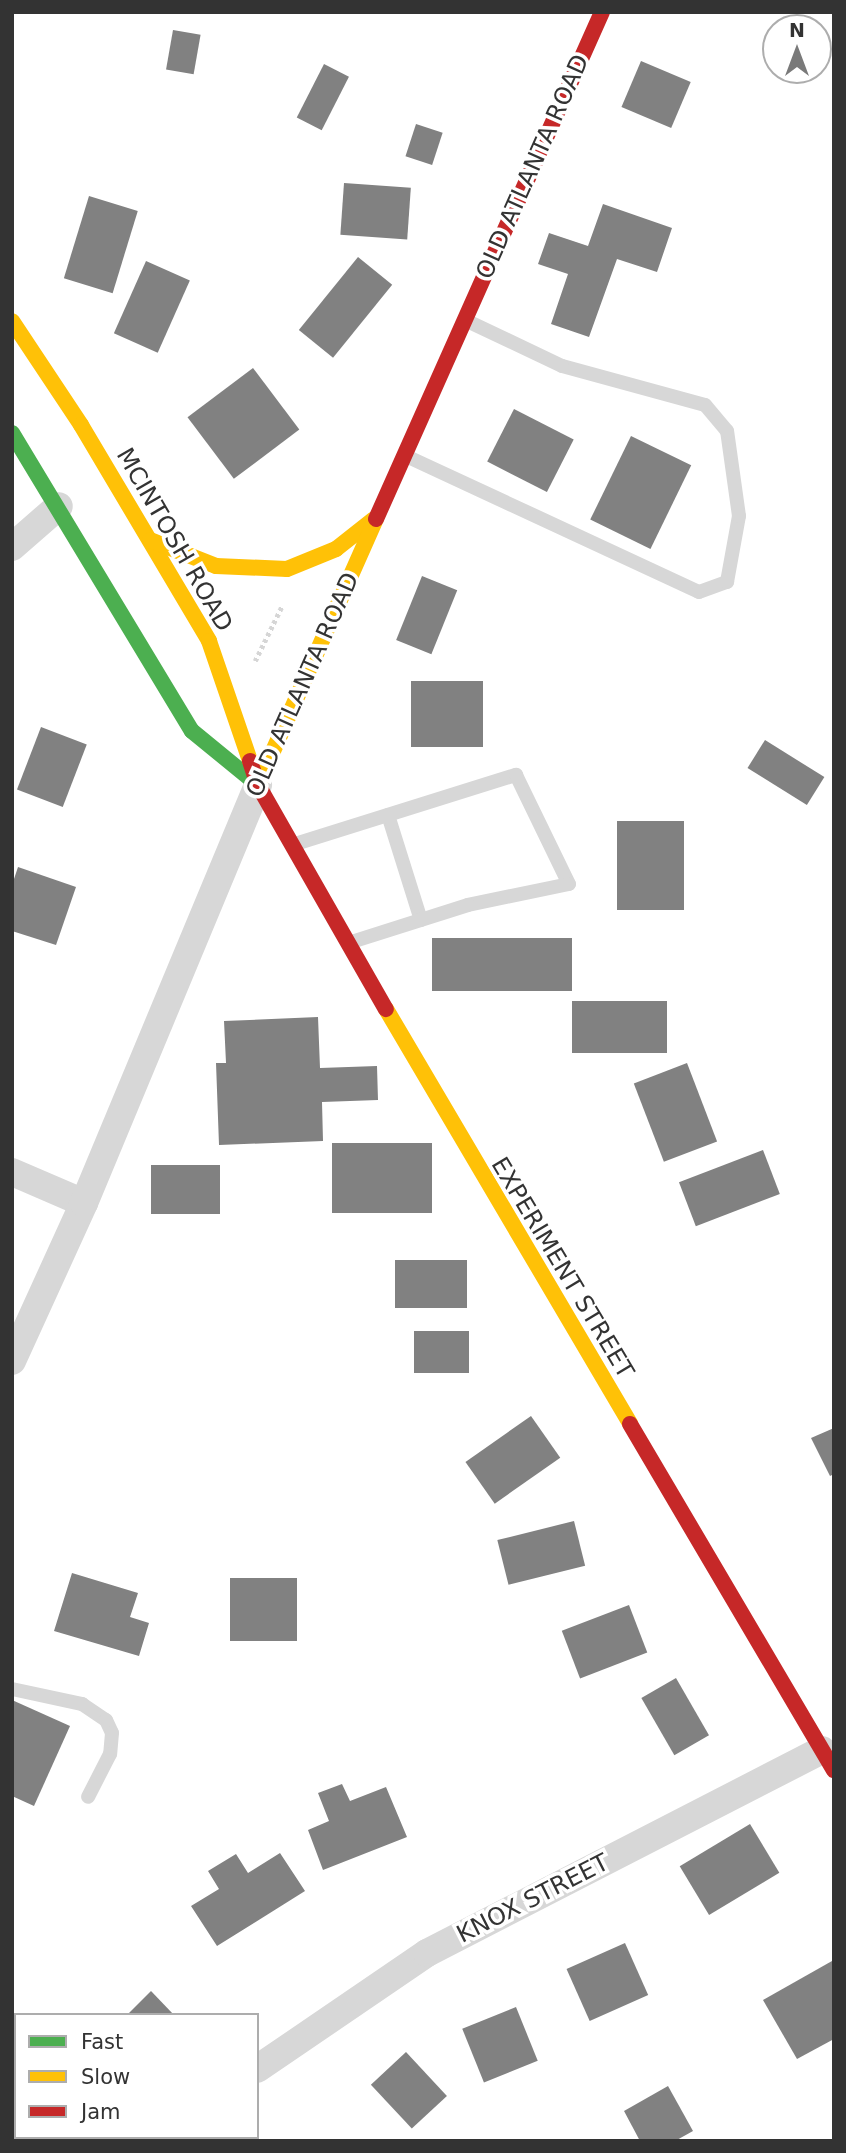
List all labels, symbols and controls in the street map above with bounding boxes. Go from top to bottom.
north arrow [762,14,832,84]
text: N [789,19,805,41]
street label: OLD ATLANTA ROAD [470,50,596,284]
street label: MCINTOSH ROAD [110,443,238,637]
street label: OLD ATLANTA ROAD [240,568,366,802]
street label: EXPERIMENT STREET [485,1152,639,1384]
street label: KNOX STREET [452,1848,614,1950]
legend [14,2013,259,2139]
text: Fast [81,2030,123,2054]
text: Slow [81,2065,130,2089]
text: Jam [81,2100,121,2124]

